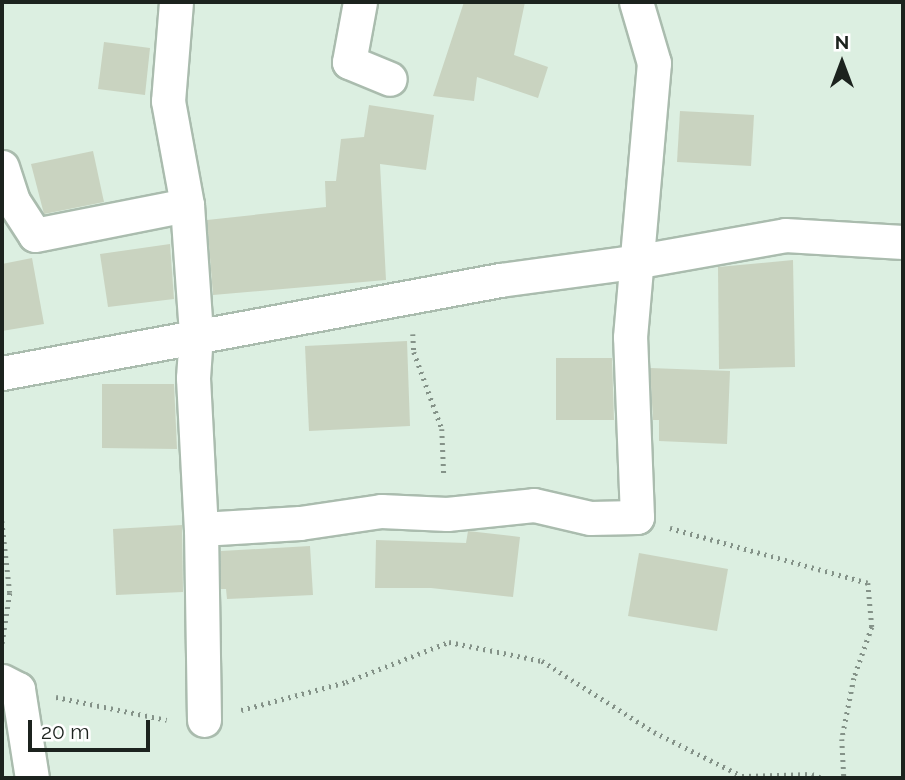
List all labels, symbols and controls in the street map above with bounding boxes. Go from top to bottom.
north arrow [807,28,877,98]
text: N [835,31,849,53]
scale bar [32,706,154,750]
text: 20 m [41,719,89,744]

